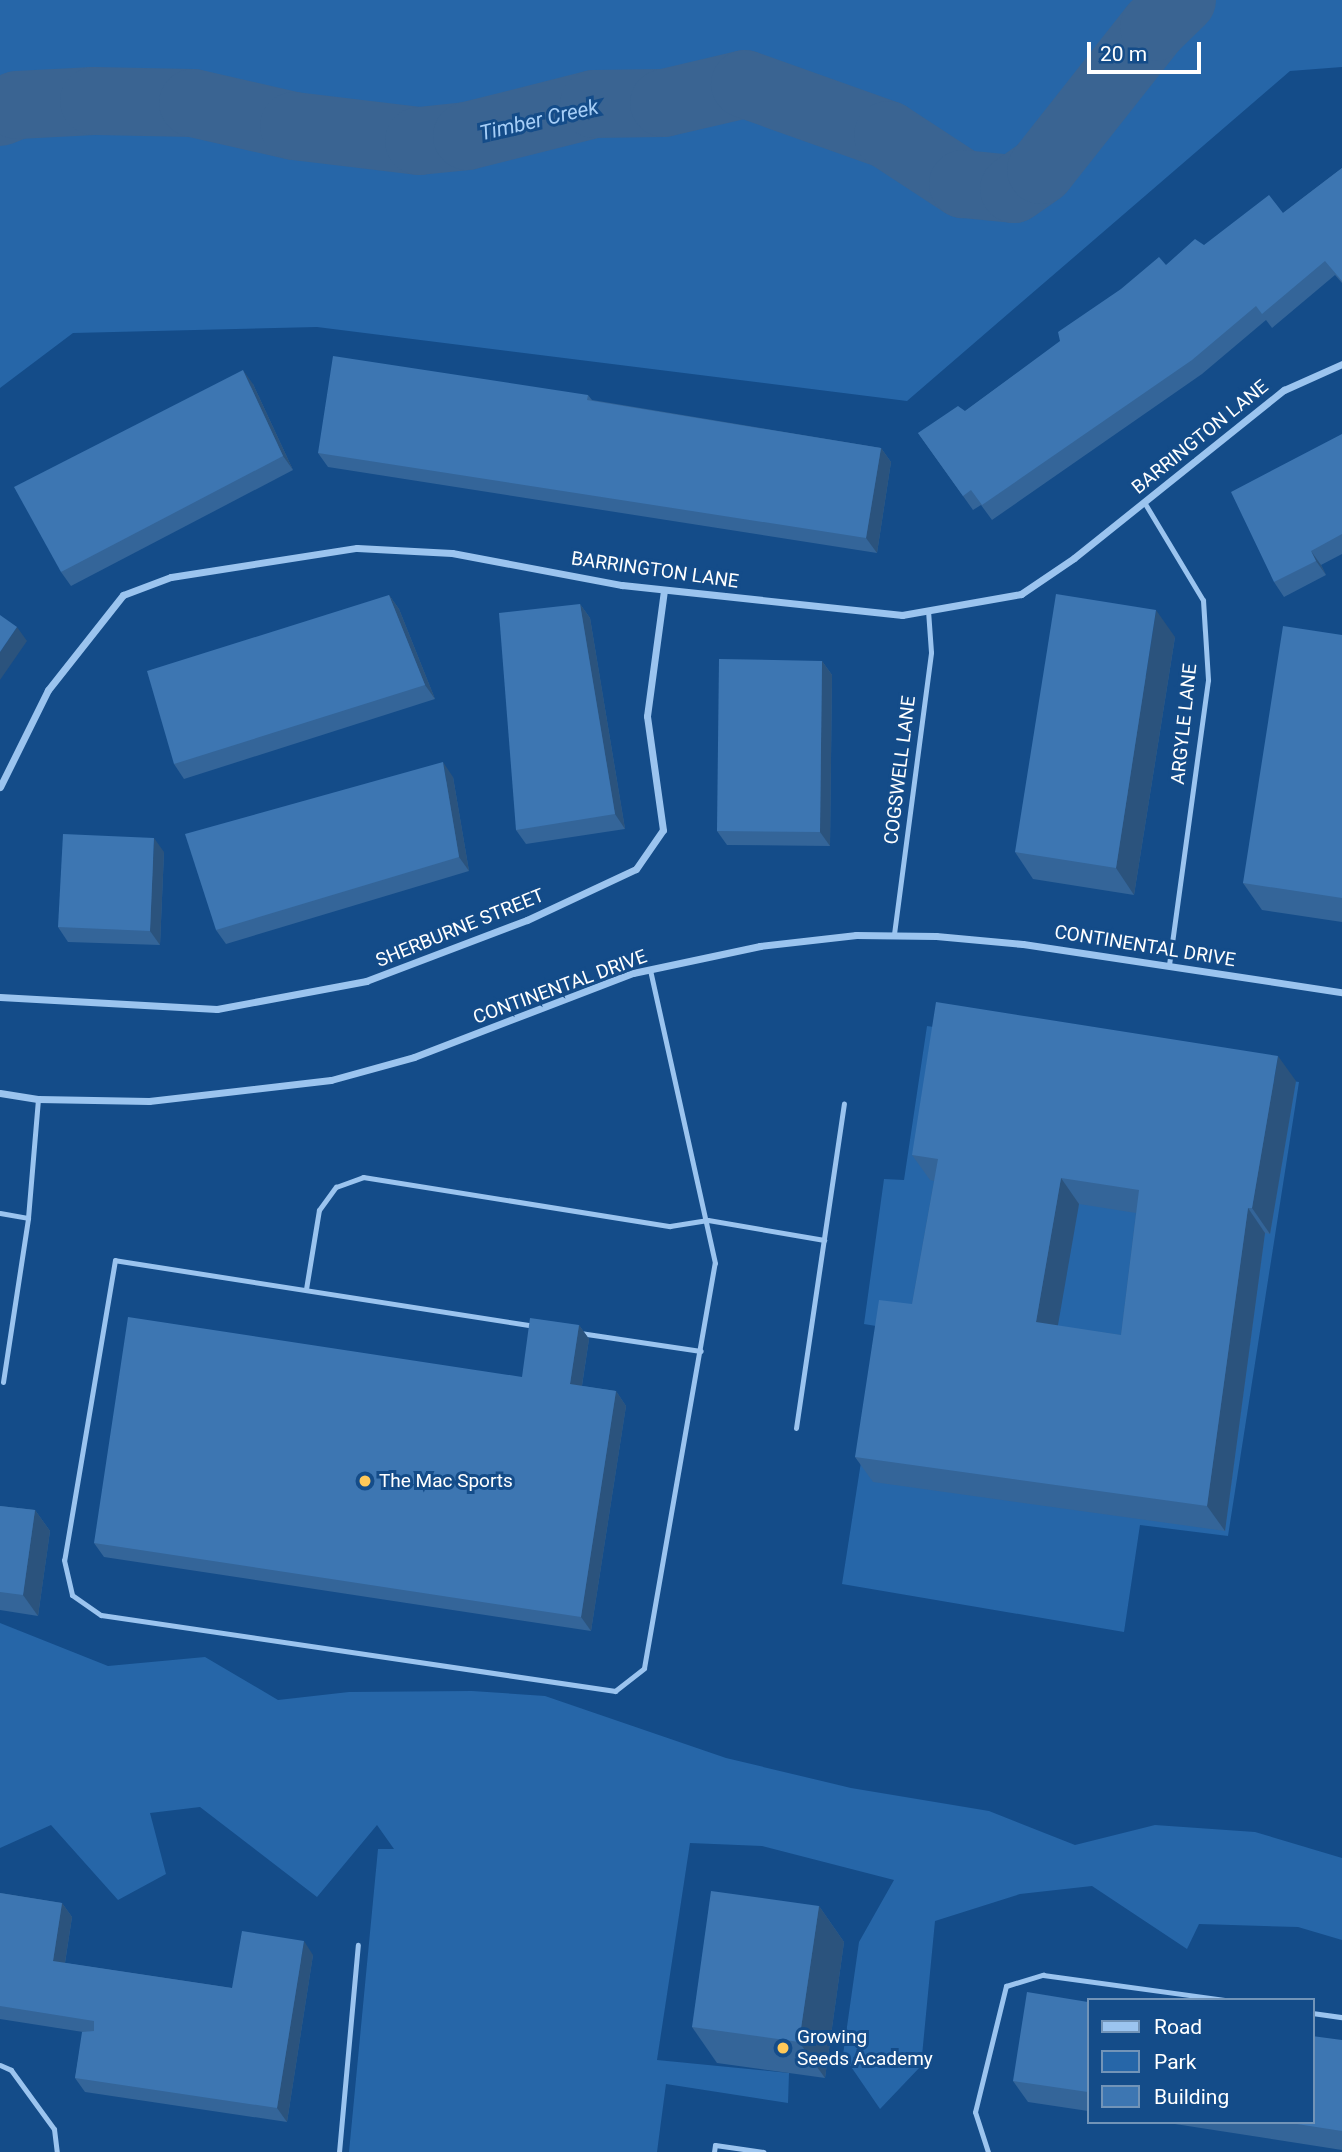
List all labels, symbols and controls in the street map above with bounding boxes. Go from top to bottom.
scale bar [1090,28,1204,72]
text: 20 m [1100,42,1147,66]
water label: Timber Creek [477,94,601,146]
street label: BARRINGTON LANE [1127,375,1273,499]
street label: BARRINGTON LANE [570,547,740,593]
street label: ARGYLE LANE [1166,662,1202,786]
street label: COGSWELL LANE [880,694,920,846]
street label: SHERBURNE STREET [372,884,548,972]
street label: CONTINENTAL DRIVE [1053,920,1237,972]
street label: CONTINENTAL DRIVE [470,945,650,1029]
place label: The Mac Sports [379,1470,513,1492]
marker: The Mac Sports [357,1473,373,1489]
legend [1086,1998,1314,2124]
text: Road [1154,2015,1202,2039]
place label: Growing Seeds Academy [797,2026,933,2070]
marker: Growing Seeds Academy [775,2040,791,2056]
text: Park [1154,2050,1196,2074]
text: Building [1154,2085,1229,2109]

